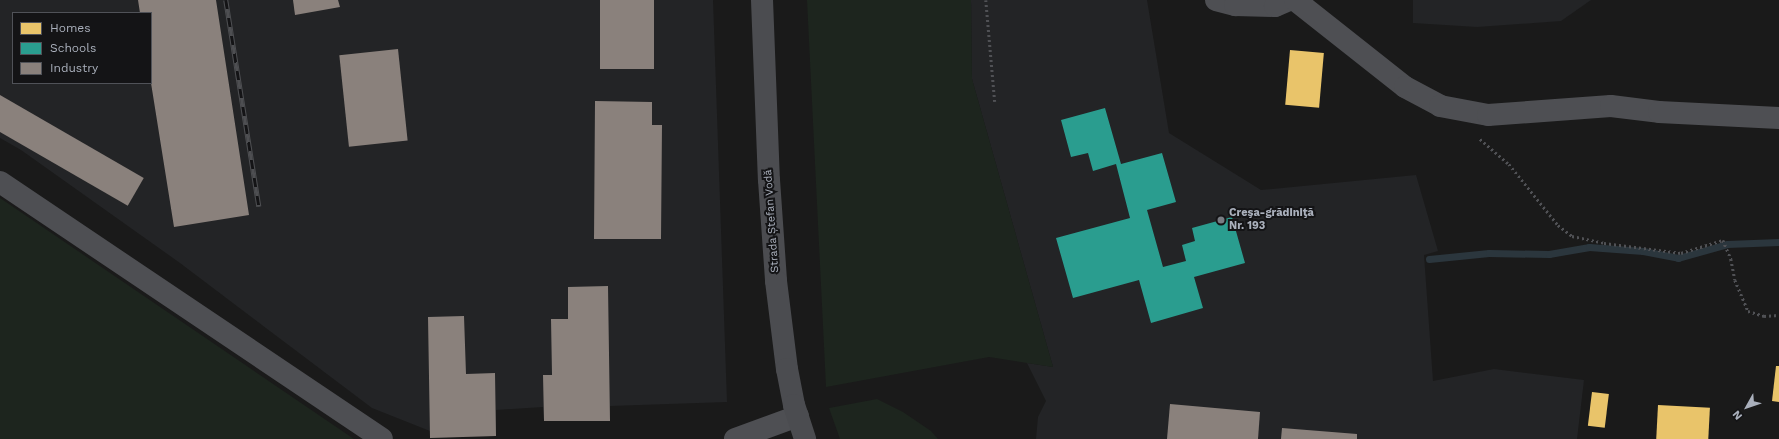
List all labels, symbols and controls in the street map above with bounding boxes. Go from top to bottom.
legend [12,12,152,84]
text: Homes [50,21,91,35]
text: Schools [50,41,96,55]
text: Industry [50,61,98,75]
street label: Strada Ștefan Vodă [762,169,782,273]
place label: Creşa-grădiniţă Nr. 193 [1229,207,1314,233]
marker: Creşa-grădiniţă Nr. 193 [1216,215,1226,225]
north arrow [1727,387,1767,427]
text: N [1730,408,1745,422]

